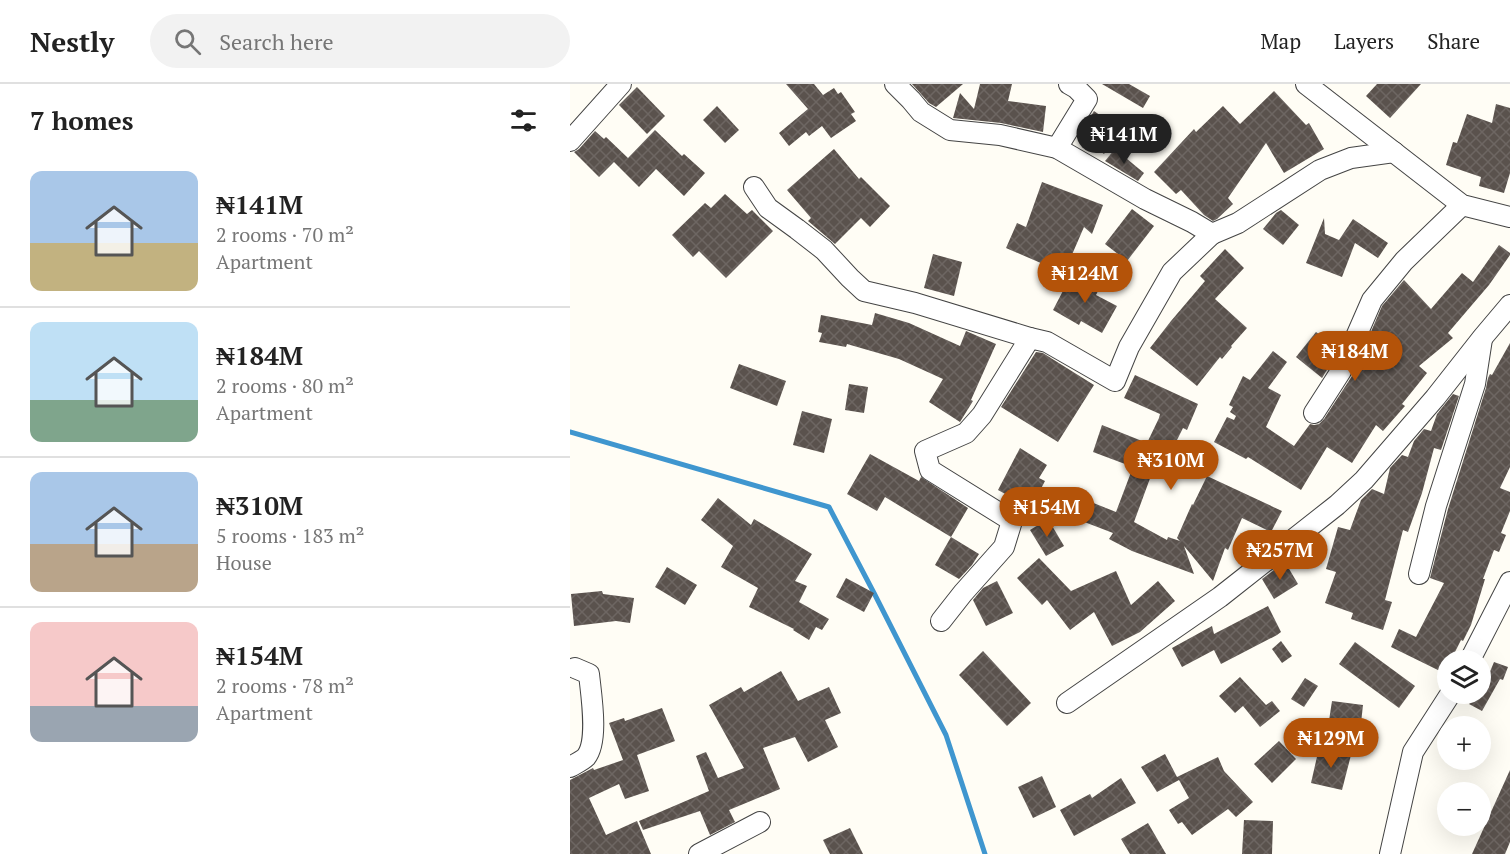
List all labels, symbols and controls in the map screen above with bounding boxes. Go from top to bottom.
search box [150,14,570,68]
text: Nestly [30,23,114,60]
icon: search [171,25,204,58]
text: Search here [219,27,334,56]
text: Map [1260,27,1301,55]
text: Layers [1334,27,1394,55]
text: Share [1427,27,1480,55]
text: 7 homes [30,103,134,137]
icon: filters [507,104,540,137]
pin: ₦141M [1082,114,1166,165]
text: ₦141M [1091,120,1157,147]
text: ₦141M [216,187,303,221]
icon: home [78,195,150,267]
text: 2 rooms · 70 m² [216,221,354,248]
text: Apartment [216,248,313,275]
pin: ₦124M [1043,253,1127,304]
text: ₦124M [1052,259,1118,286]
pin: ₦184M [1313,331,1397,382]
text: ₦184M [1322,337,1388,364]
text: ₦184M [216,338,303,372]
icon: home [78,346,150,418]
text: 2 rooms · 80 m² [216,372,354,399]
text: Apartment [216,399,313,426]
pin: ₦310M [1129,440,1213,491]
text: ₦310M [1138,446,1204,473]
pin: ₦154M [1005,487,1089,538]
text: ₦310M [216,488,303,522]
text: ₦154M [1014,493,1080,520]
icon: home [78,496,150,568]
text: 5 rooms · 183 m² [216,522,364,549]
pin: ₦257M [1238,530,1322,581]
text: ₦257M [1247,536,1313,563]
text: House [216,549,272,576]
text: ₦154M [216,638,303,672]
icon: home [78,646,150,718]
map controls [1437,650,1491,836]
button: layers [1437,650,1491,704]
text: 2 rooms · 78 m² [216,672,354,699]
text: Apartment [216,699,313,726]
button: + [1437,716,1491,770]
pin: ₦129M [1289,718,1373,769]
text: ₦129M [1298,724,1364,751]
button: − [1437,782,1491,836]

